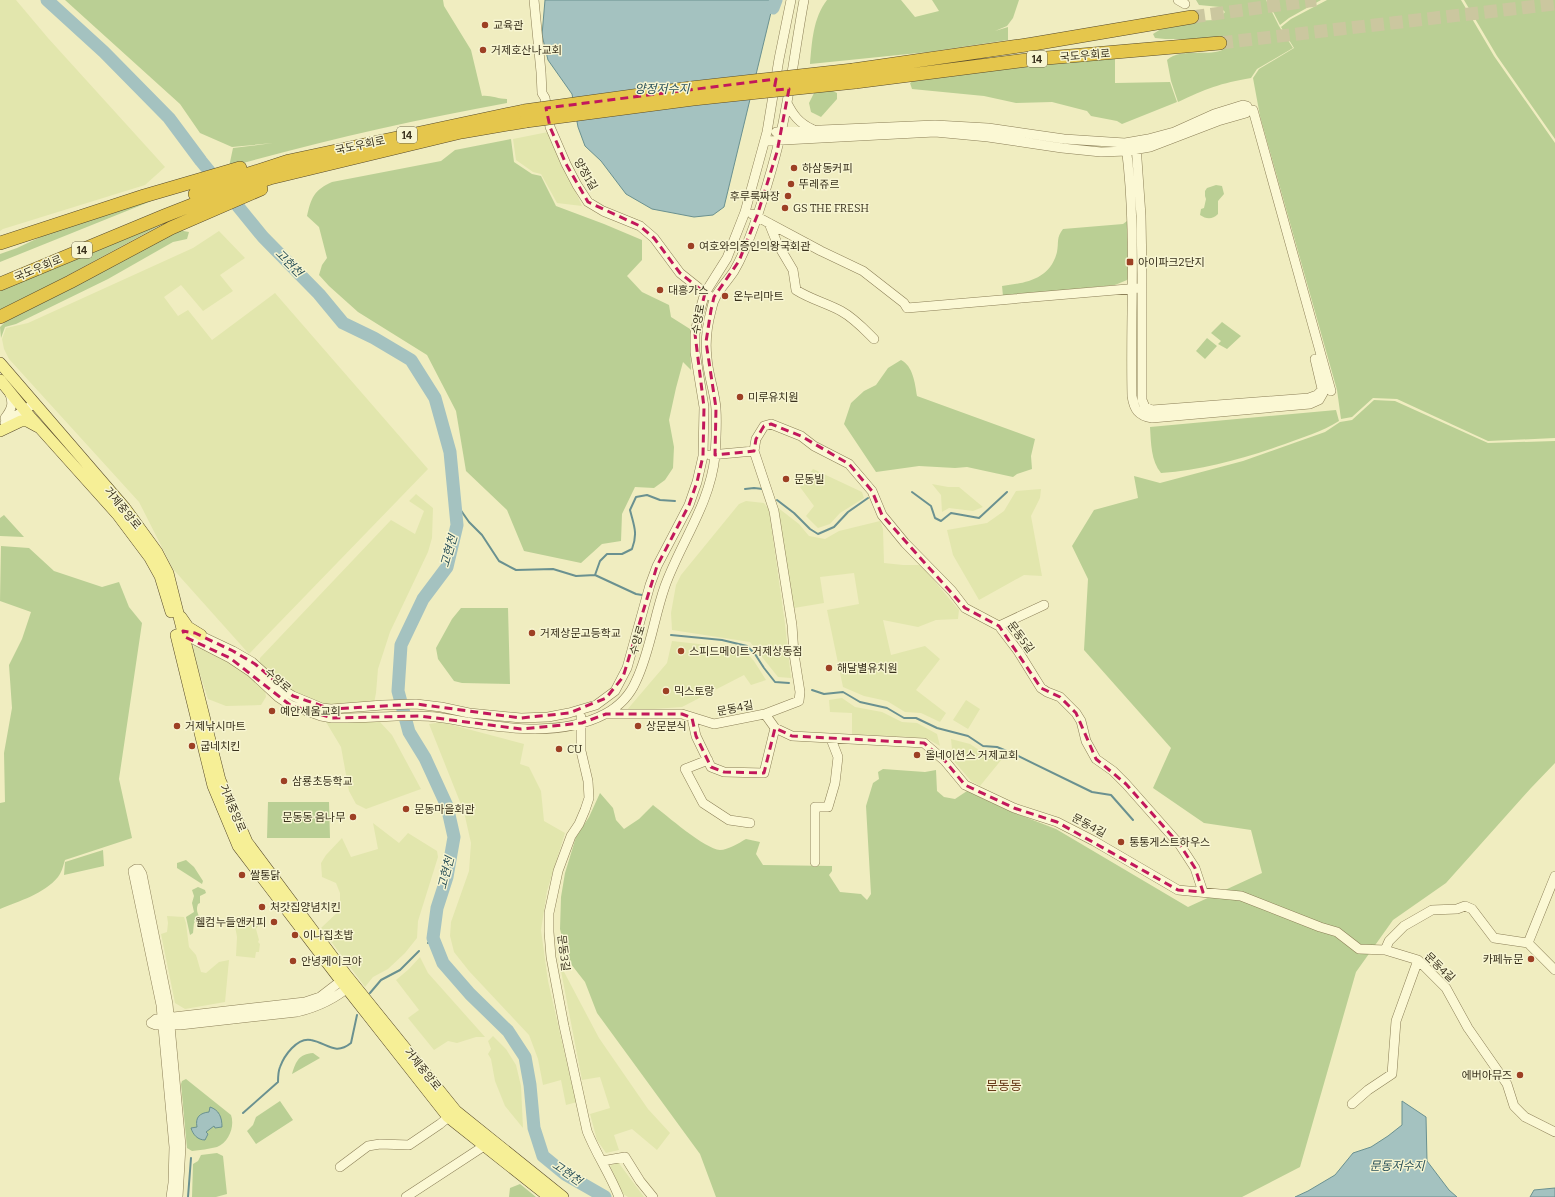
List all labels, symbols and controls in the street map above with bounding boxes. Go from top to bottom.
place label: 교육관 [493,19,523,32]
marker: 교육관 [480,20,490,30]
place label: 거제호산나교회 [491,44,562,57]
marker: 거제호산나교회 [478,45,488,55]
street label: 국도우회로 [1059,47,1111,64]
road number: 14 [1027,51,1047,67]
water label: 양정저수지 [634,82,691,96]
road number: 14 [397,127,417,143]
street label: 국도우회로 [334,134,386,157]
street label: 양정1길 [571,156,600,193]
place label: 하삼동커피 [802,162,853,175]
marker: 하삼동커피 [789,163,799,173]
place label: 뚜레쥬르 [799,178,839,191]
marker: 뚜레쥬르 [786,179,796,189]
place label: 후루룩짜장 [729,190,780,203]
marker: 후루룩짜장 [783,191,793,201]
place label: GS THE FRESH [793,202,869,215]
marker: GS THE FRESH [780,203,790,213]
place label: 여호와의증인의왕국회관 [699,240,810,253]
marker: 여호와의증인의왕국회관 [686,241,696,251]
road number: 14 [72,242,92,258]
water label: 고현천 [272,246,307,281]
street label: 국도우회로 [12,253,64,284]
place label: 아이파크2단지 [1138,256,1205,269]
marker: 아이파크2단지 [1125,257,1135,267]
place label: 대흥가스 [668,284,708,297]
marker: 대흥가스 [655,285,665,295]
place label: 온누리마트 [733,290,784,303]
marker: 온누리마트 [720,291,730,301]
street label: 수양로 [689,303,708,335]
place label: 미루유치원 [748,391,799,404]
marker: 미루유치원 [735,392,745,402]
place label: 문동빌 [794,473,824,486]
marker: 문동빌 [781,474,791,484]
street label: 거제중앙로 [102,485,144,532]
water label: 고현천 [438,531,461,569]
street label: 문동5길 [1005,619,1037,656]
street label: 수양로 [627,624,648,657]
place label: 거제상문고등학교 [540,627,621,640]
marker: 거제상문고등학교 [527,628,537,638]
place label: 스피드메이트 거제상동점 [689,645,803,658]
marker: 스피드메이트 거제상동점 [676,646,686,656]
place label: 해달별유치원 [837,662,898,675]
marker: 해달별유치원 [824,663,834,673]
street label: 수양로 [262,666,293,695]
place label: 믹스토랑 [674,685,714,698]
marker: 믹스토랑 [661,686,671,696]
street label: 문동4길 [716,699,754,718]
place label: 예안세움교회 [280,705,341,718]
marker: 예안세움교회 [267,706,277,716]
place label: 거제낚시마트 [185,720,246,733]
place label: 상문분식 [646,720,686,733]
marker: 거제낚시마트 [172,721,182,731]
marker: 상문분식 [633,721,643,731]
place label: 굽네치킨 [200,740,240,753]
marker: 굽네치킨 [187,741,197,751]
place label: CU [567,743,582,756]
marker: CU [554,744,564,754]
place label: 올네이션스 거제교회 [925,749,1018,762]
marker: 올네이션스 거제교회 [912,750,922,760]
place label: 삼룡초등학교 [292,775,353,788]
marker: 삼룡초등학교 [279,776,289,786]
street label: 거제중앙로 [217,782,248,834]
place label: 문동마을회관 [414,803,475,816]
marker: 문동마을회관 [401,804,411,814]
place label: 문동동 음나무 [282,811,345,824]
street label: 문동4길 [1069,811,1108,840]
marker: 문동동 음나무 [348,812,358,822]
place label: 통통게스트하우스 [1129,836,1210,849]
marker: 통통게스트하우스 [1116,837,1126,847]
water label: 고현천 [435,853,457,891]
place label: 쌀통닭 [250,869,280,882]
marker: 쌀통닭 [237,870,247,880]
place label: 처갓집양념치킨 [270,901,341,914]
marker: 처갓집양념치킨 [257,902,267,912]
place label: 웰컴누들앤커피 [195,916,266,929]
marker: 웰컴누들앤커피 [269,917,279,927]
place label: 이나집초밥 [303,929,354,942]
marker: 이나집초밥 [290,930,300,940]
street label: 문동3길 [555,934,572,972]
street label: 문동4길 [1422,950,1457,985]
place label: 카페뉴문 [1483,953,1523,966]
marker: 카페뉴문 [1526,954,1536,964]
place label: 안녕케이크야 [301,955,362,968]
marker: 안녕케이크야 [288,956,298,966]
street label: 거제중앙로 [402,1046,444,1093]
place label: 에버아뮤즈 [1461,1069,1512,1082]
marker: 에버아뮤즈 [1515,1070,1525,1080]
district label: 문동동 [986,1078,1022,1093]
water label: 고현천 [549,1158,586,1189]
water label: 문동저수지 [1369,1159,1426,1173]

